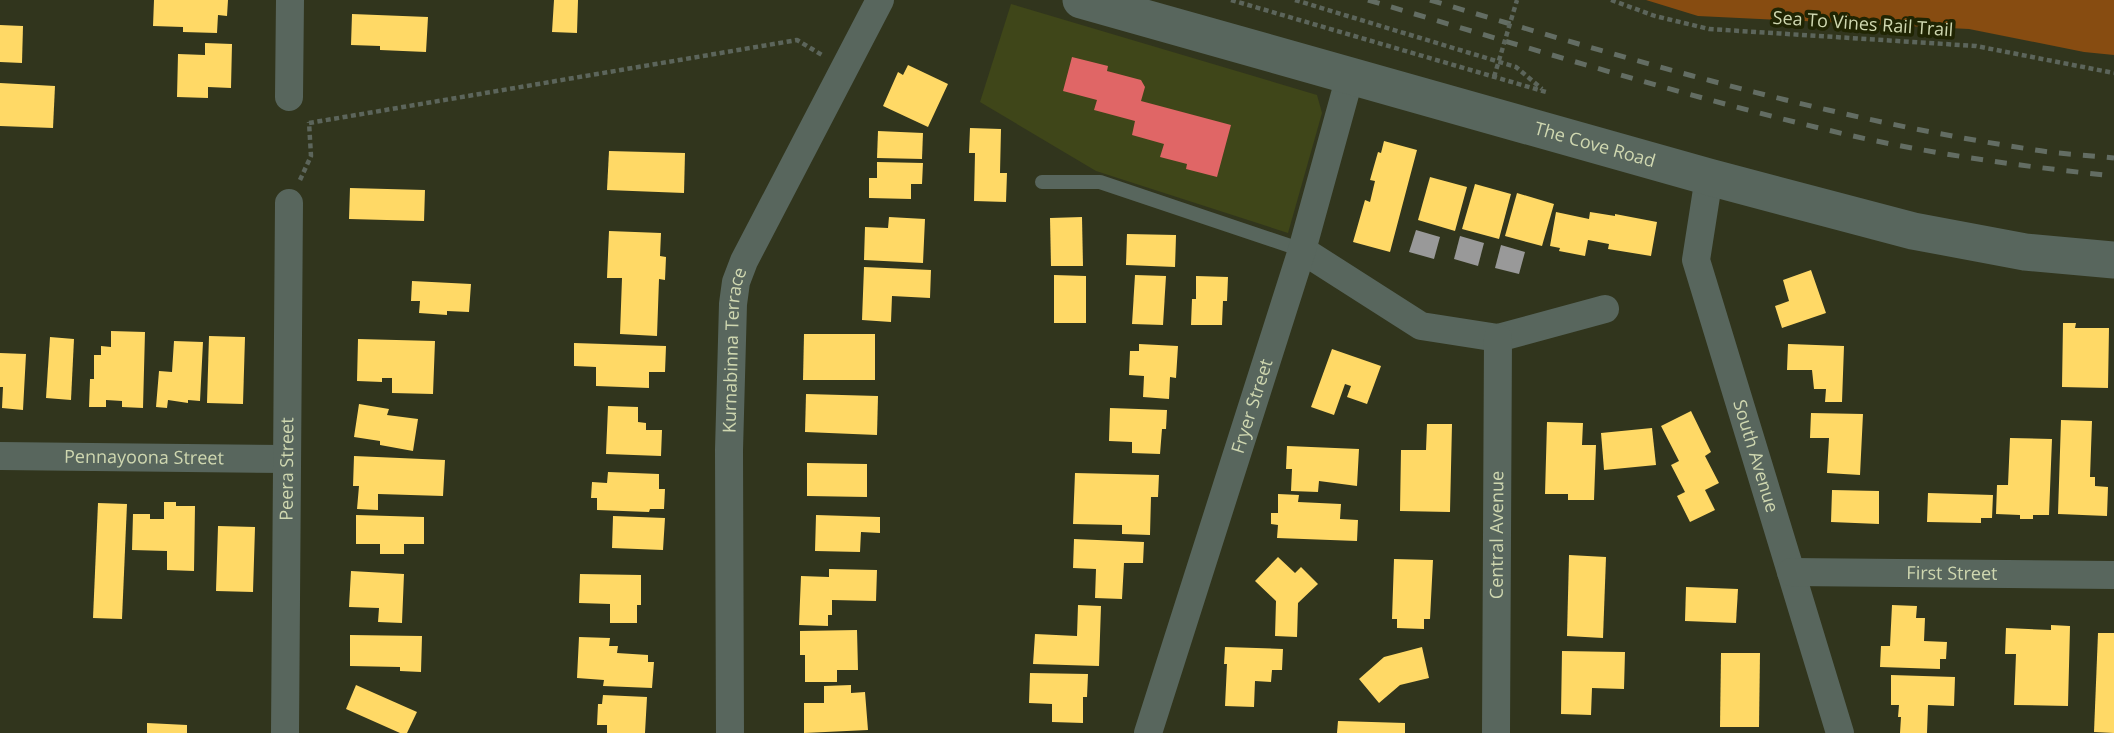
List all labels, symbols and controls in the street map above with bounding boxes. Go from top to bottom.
street label: Sea To Vines Rail Trail [1772,5,1954,41]
street label: The Cove Road [1532,115,1659,172]
street label: Kurnabinna Terrace [716,263,752,433]
street label: Fryer Street [1225,356,1278,456]
street label: South Avenue [1728,397,1785,515]
street label: Peera Street [274,417,298,521]
street label: Pennayoona Street [64,444,224,469]
street label: Central Avenue [1484,471,1508,599]
street label: First Street [1906,560,1998,585]

